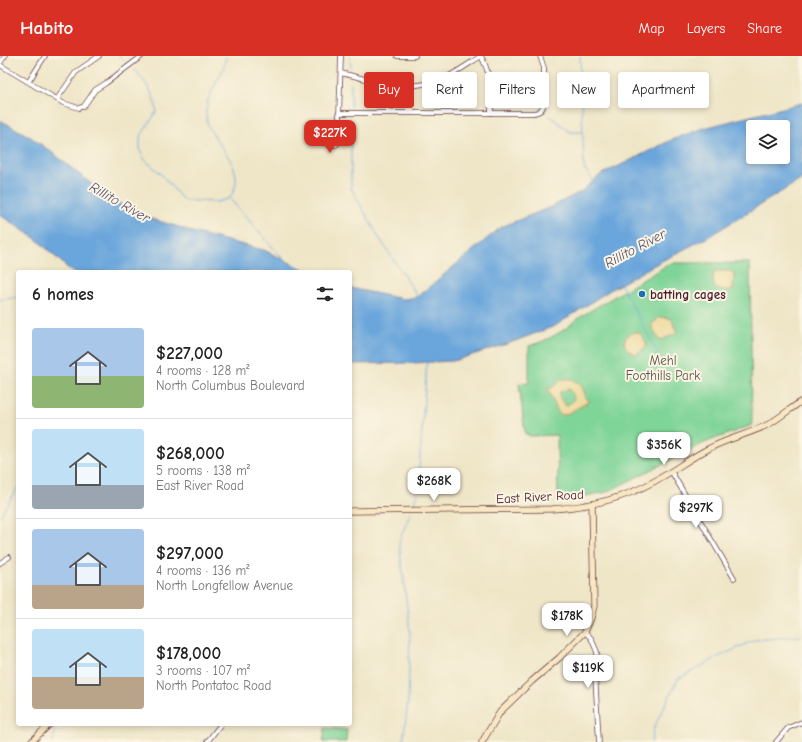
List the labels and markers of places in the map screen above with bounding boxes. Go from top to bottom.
pin: $227K [302,120,358,154]
place label: batting cages [650,287,726,302]
marker: batting cages [637,289,647,299]
pin: $356K [636,432,692,466]
pin: $268K [406,468,462,502]
pin: $297K [668,495,724,529]
pin: $178K [539,603,595,637]
pin: $119K [560,655,616,689]

